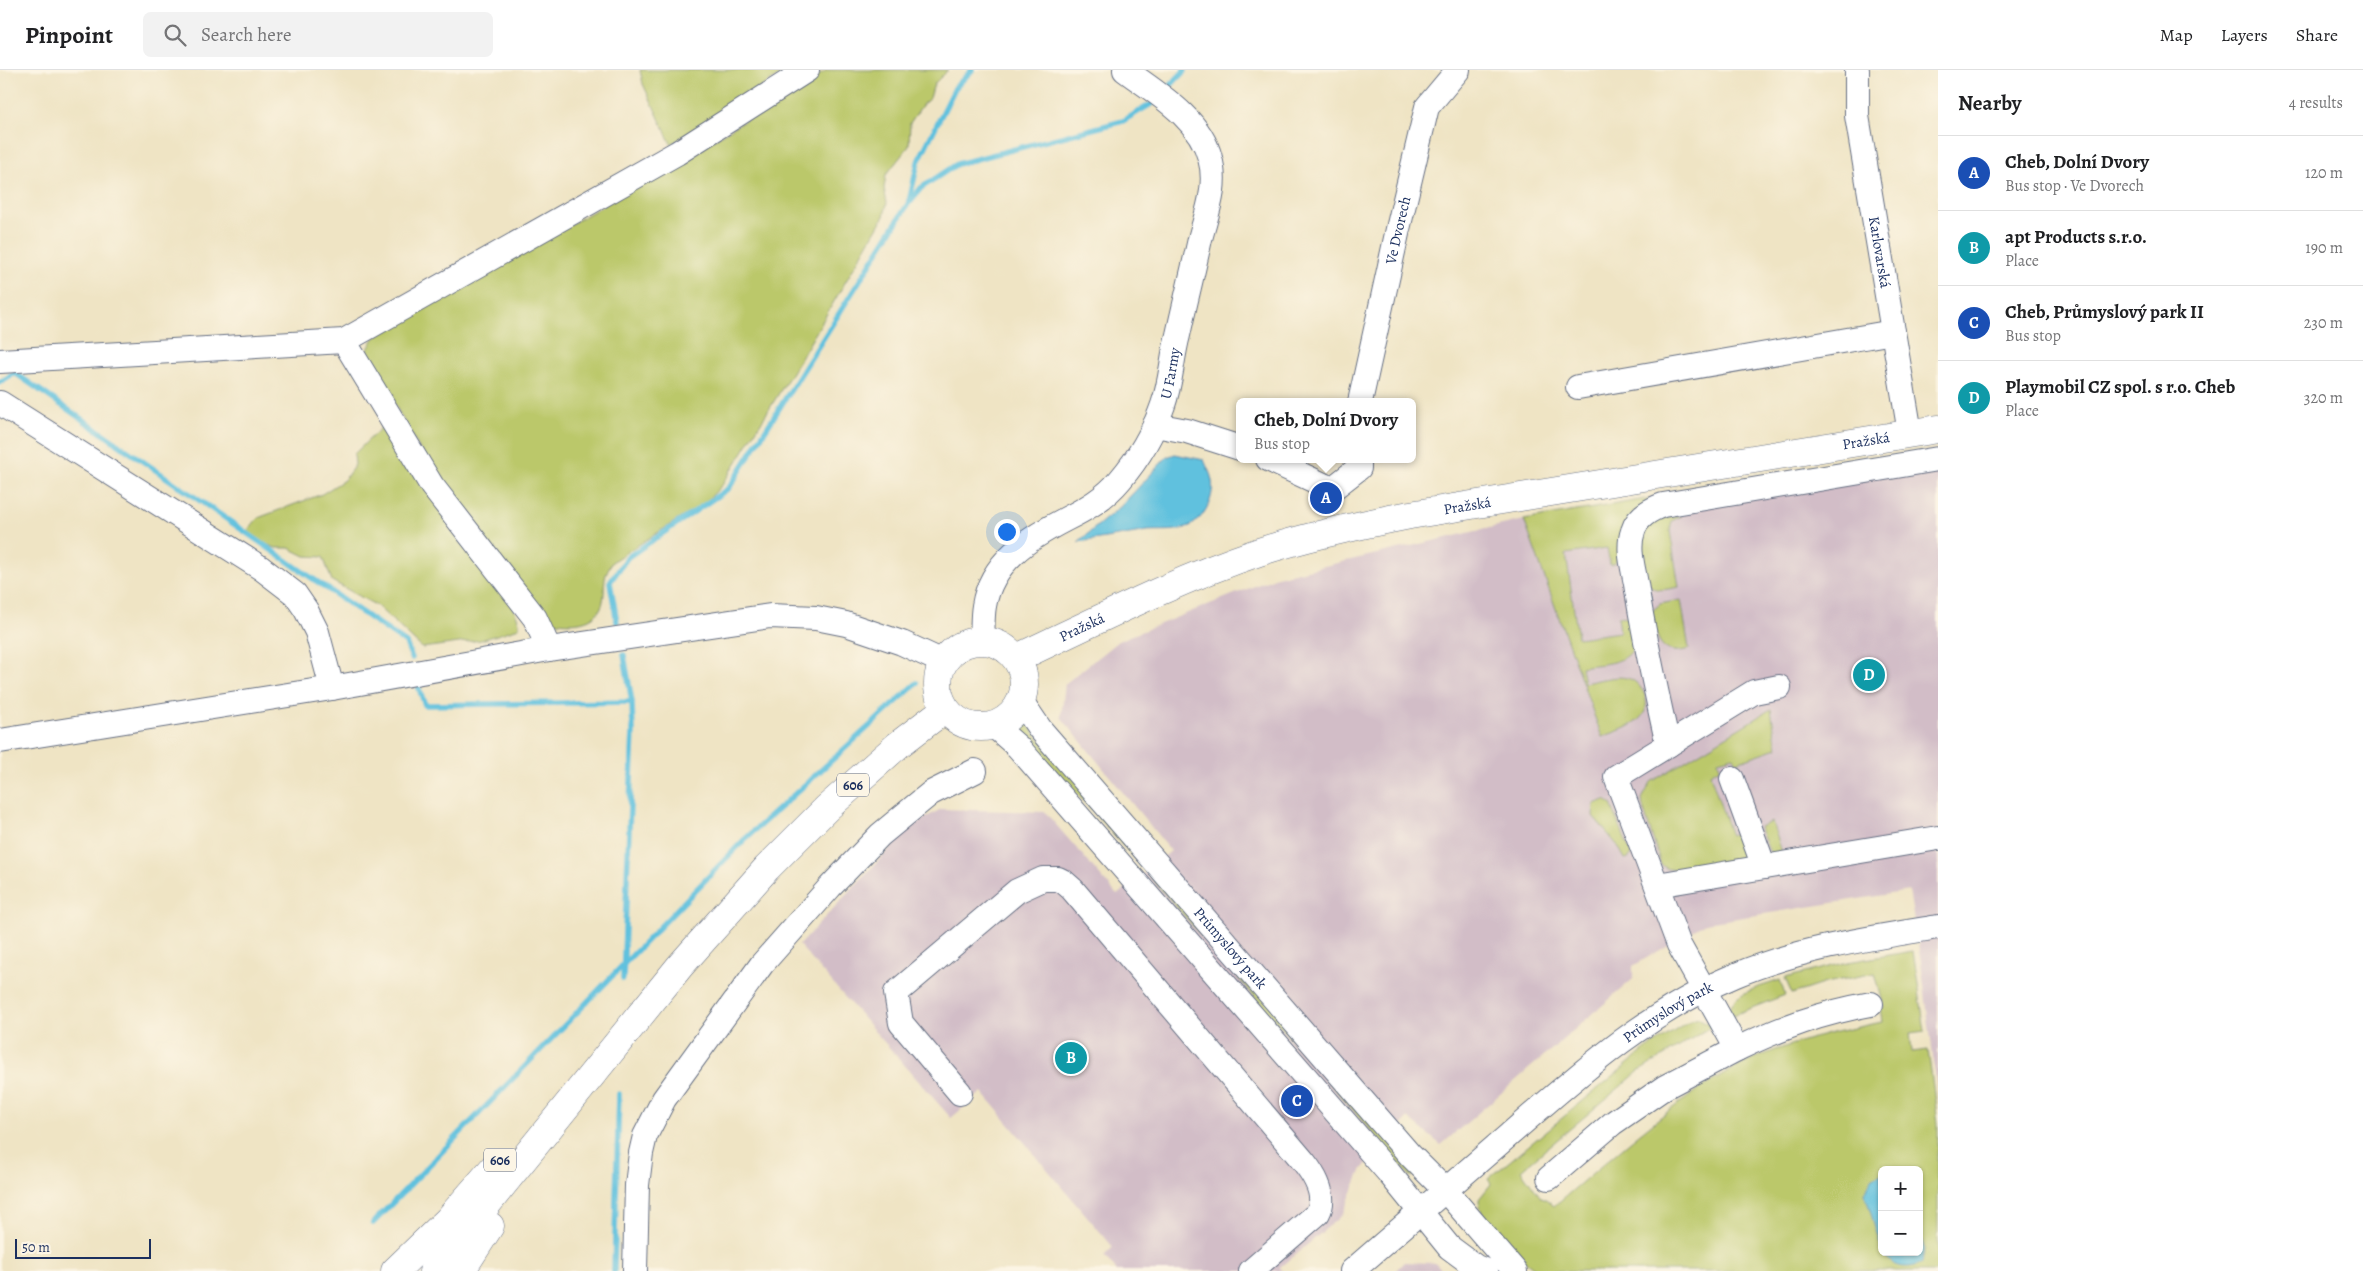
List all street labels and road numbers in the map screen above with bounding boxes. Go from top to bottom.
street label: Ve Dvorech [1380,194,1415,267]
street label: Karlovarská [1864,215,1896,289]
street label: U Farmy [1155,346,1185,401]
street label: Pražská [1841,427,1891,454]
street label: Pražská [1442,492,1493,519]
street label: Pražská [1056,608,1108,647]
road number: 606 [837,774,869,796]
street label: Průmyslový park [1189,903,1272,994]
street label: Průmyslový park [1619,977,1717,1047]
road number: 606 [484,1148,516,1172]

